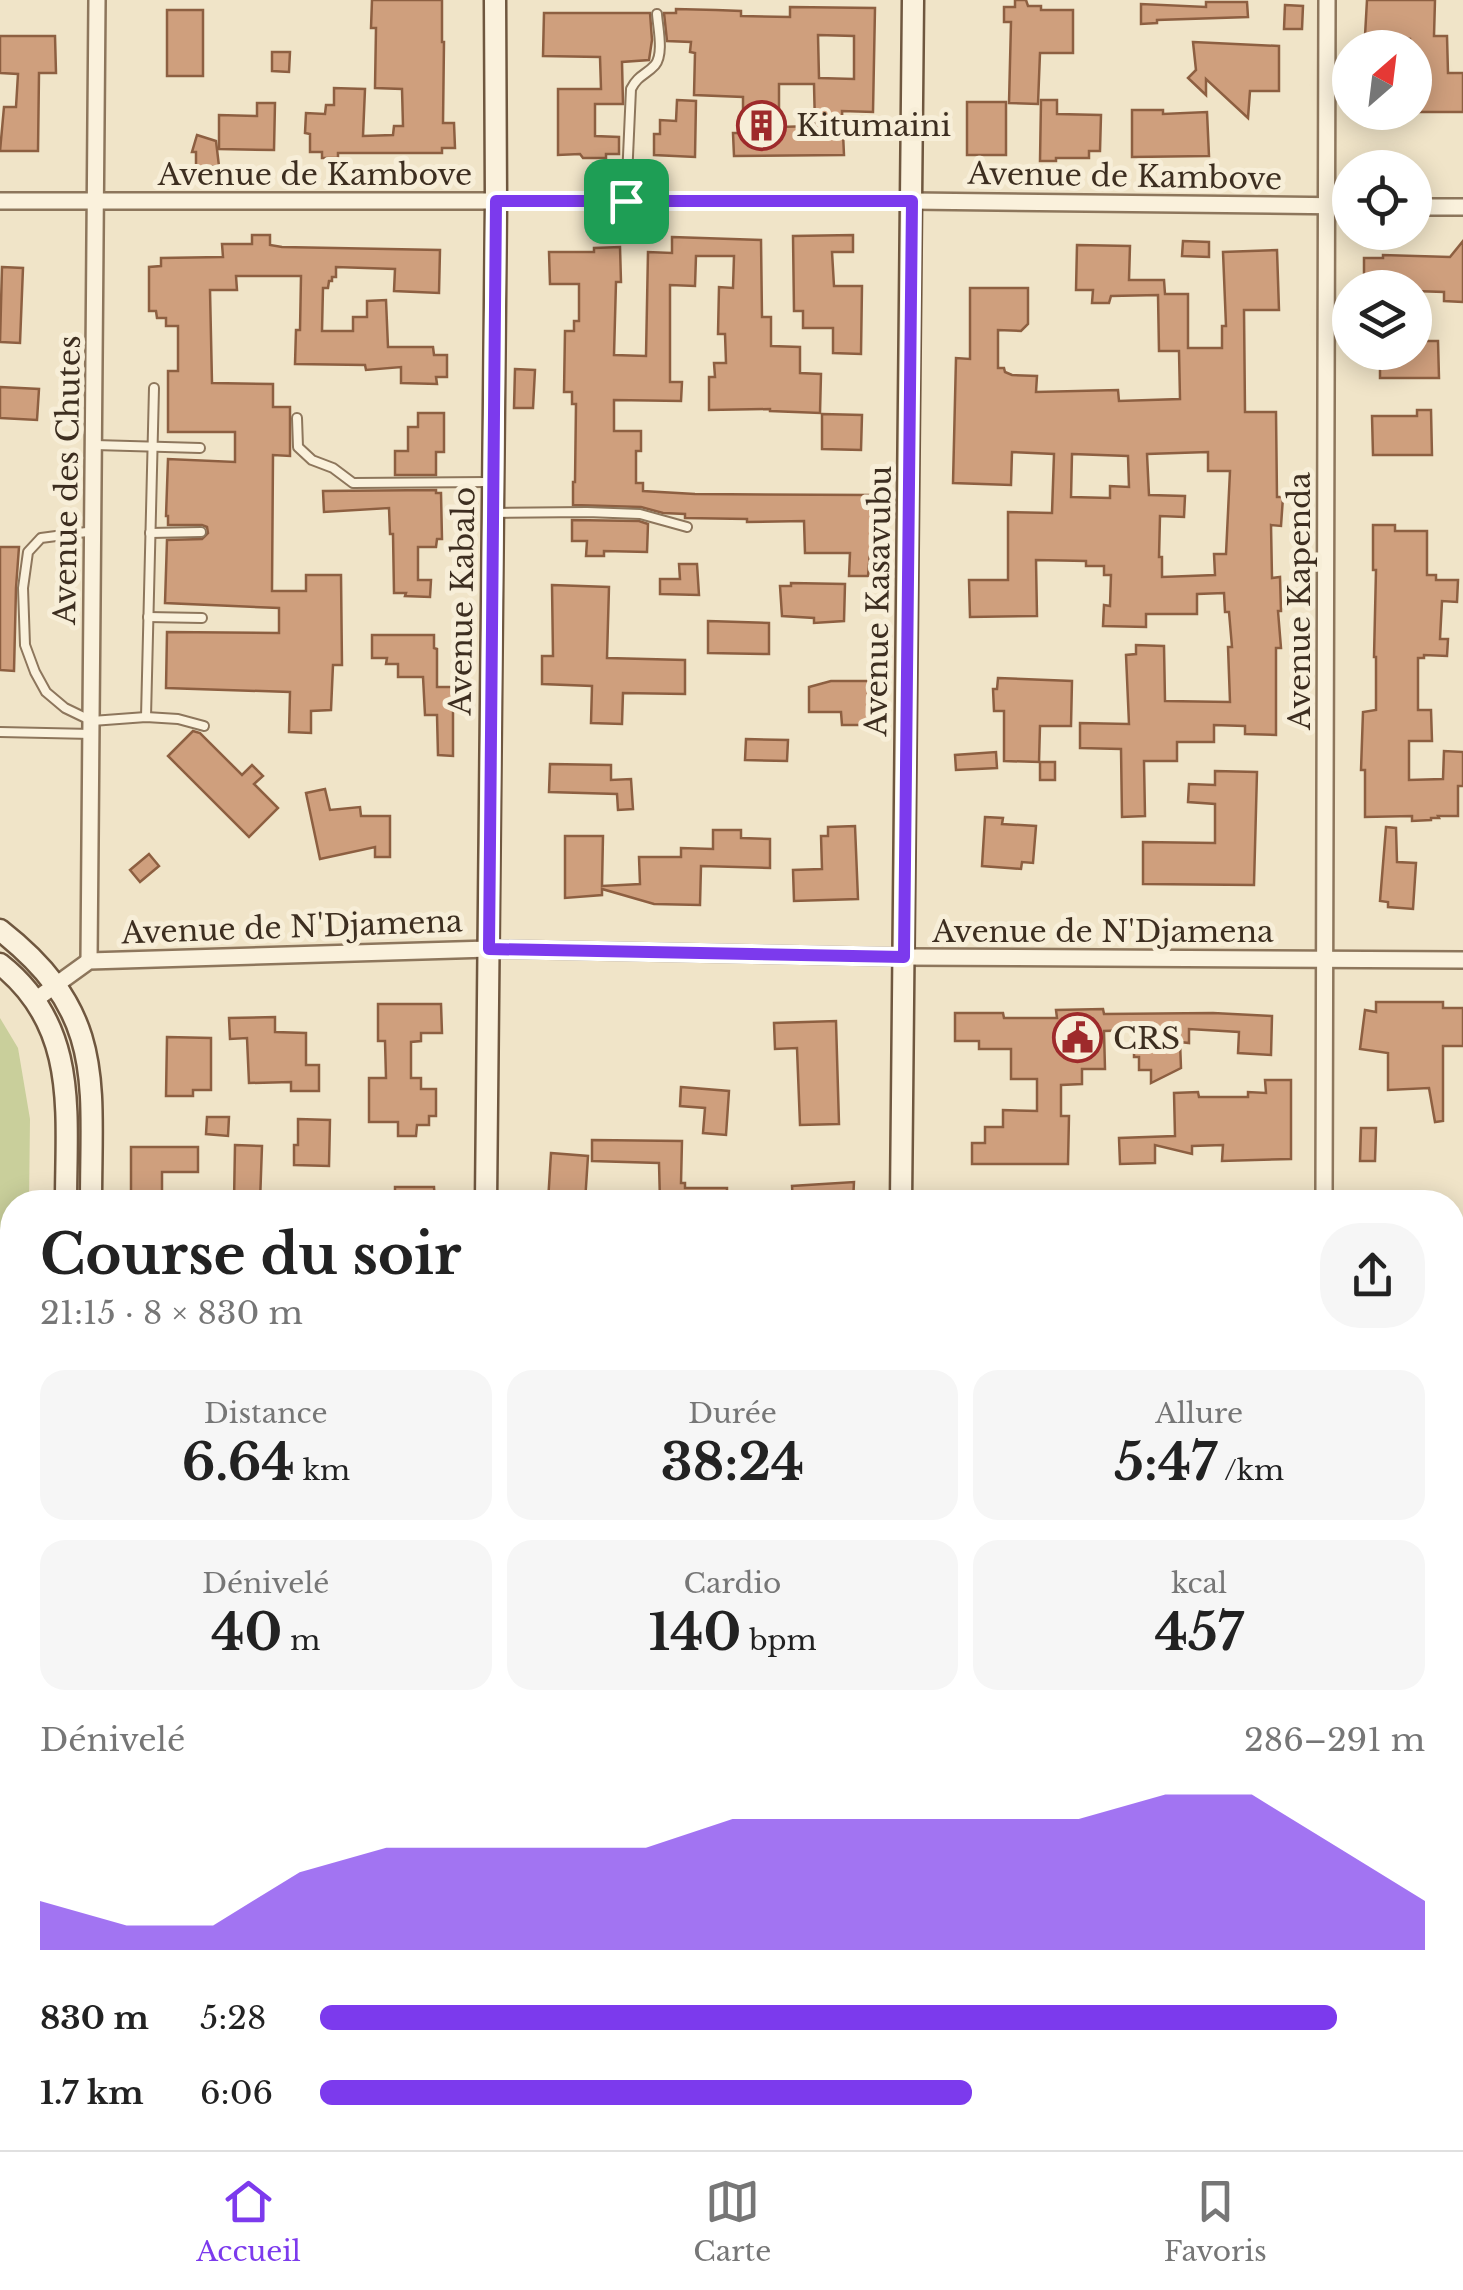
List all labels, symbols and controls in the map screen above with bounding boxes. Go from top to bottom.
north arrow [1332,30,1432,130]
map controls [1332,30,1432,370]
building icon: Kitumaini [735,99,787,151]
place label: Kitumaini [796,107,951,144]
button: locate [1332,150,1432,250]
street label: Avenue de Kambove [966,155,1283,197]
street label: Avenue de Kambove [157,156,472,193]
pin [584,159,669,244]
icon: arrive [599,174,654,229]
button: layers [1332,270,1432,370]
street label: Avenue des Chutes [46,335,88,626]
street label: Avenue Kasavubu [857,465,899,738]
street label: Avenue Kapenda [1281,472,1318,731]
street label: Avenue Kabalo [441,486,482,717]
street label: Avenue de N'Djamena [120,903,464,951]
street label: Avenue de N'Djamena [931,913,1274,950]
public building icon: CRS [1052,1012,1104,1064]
place label: CRS [1113,1020,1180,1057]
text: Course du soir [40,1221,461,1289]
button: share [1320,1223,1425,1328]
text: 21:15 · 8 × 830 m [40,1293,303,1333]
text: Distance [204,1396,328,1431]
text: Durée [688,1396,777,1431]
text: Allure [1155,1396,1243,1431]
text: 6.64 [182,1431,295,1494]
text: 38:24 [661,1431,804,1494]
text: 5:47 [1114,1431,1217,1494]
text: km [295,1453,350,1488]
text: /km [1217,1453,1284,1488]
text: Dénivelé [202,1566,329,1601]
text: Cardio [684,1566,781,1601]
text: kcal [1171,1566,1227,1601]
text: 40 [211,1601,282,1664]
text: 140 [648,1601,741,1664]
text: 457 [1155,1601,1244,1664]
text: m [282,1623,320,1658]
text: bpm [741,1623,817,1658]
text: Dénivelé [40,1720,185,1760]
text: 286–291 m [1244,1720,1425,1760]
text: 830 m [40,1998,149,2038]
text: 5:28 [200,1998,266,2038]
text: 1.7 km [40,2073,144,2113]
text: 6:06 [200,2073,273,2113]
tab: Accueil [196,2174,301,2269]
tab: Carte [693,2174,771,2269]
tab: Favoris [1164,2174,1267,2269]

